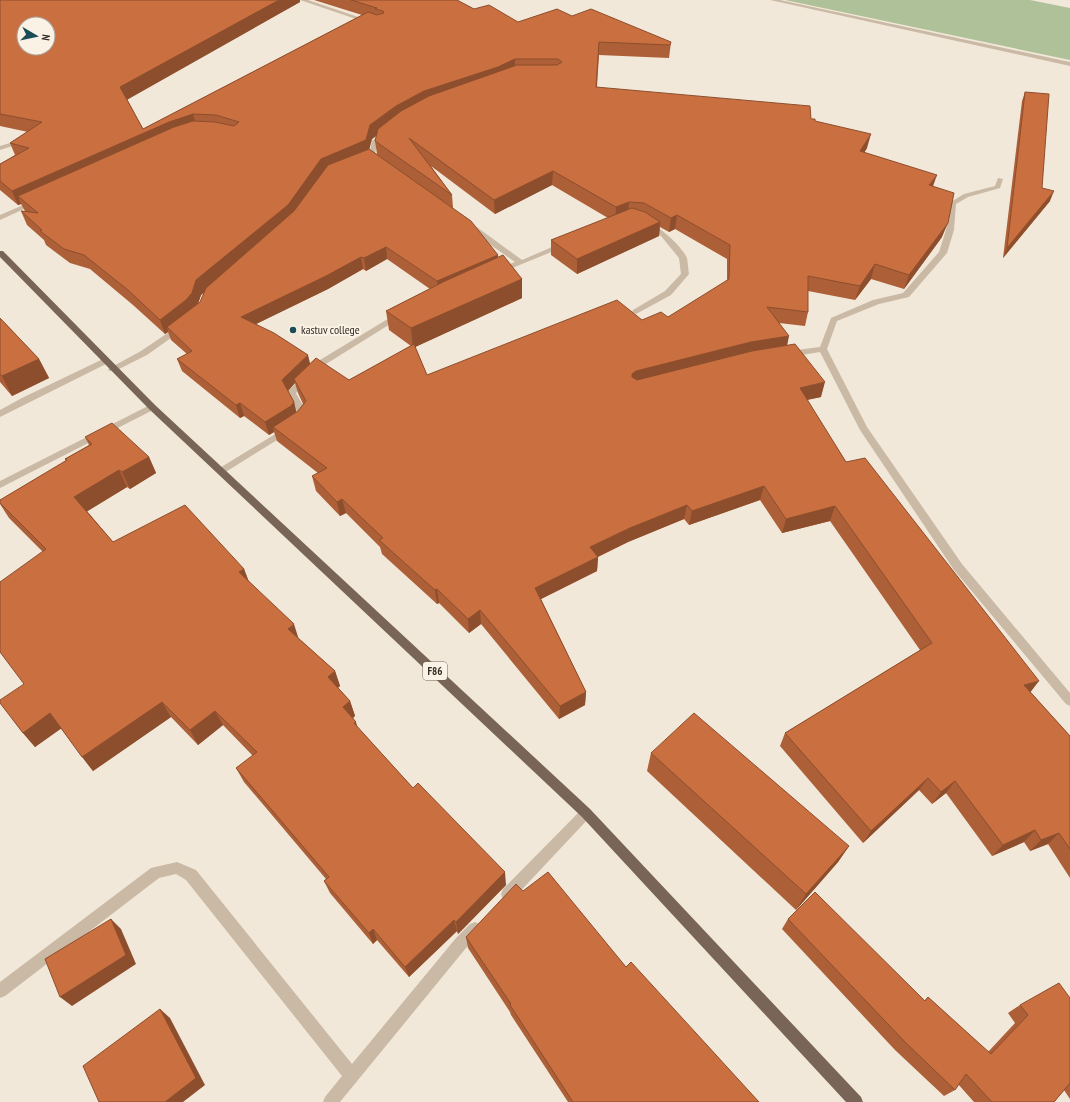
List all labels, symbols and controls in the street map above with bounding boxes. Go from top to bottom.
north arrow [16,16,56,56]
text: N [38,34,53,42]
place label: kastuv college [301,322,360,337]
marker: kastuv college [288,325,298,335]
road number: F86 [423,662,447,680]

